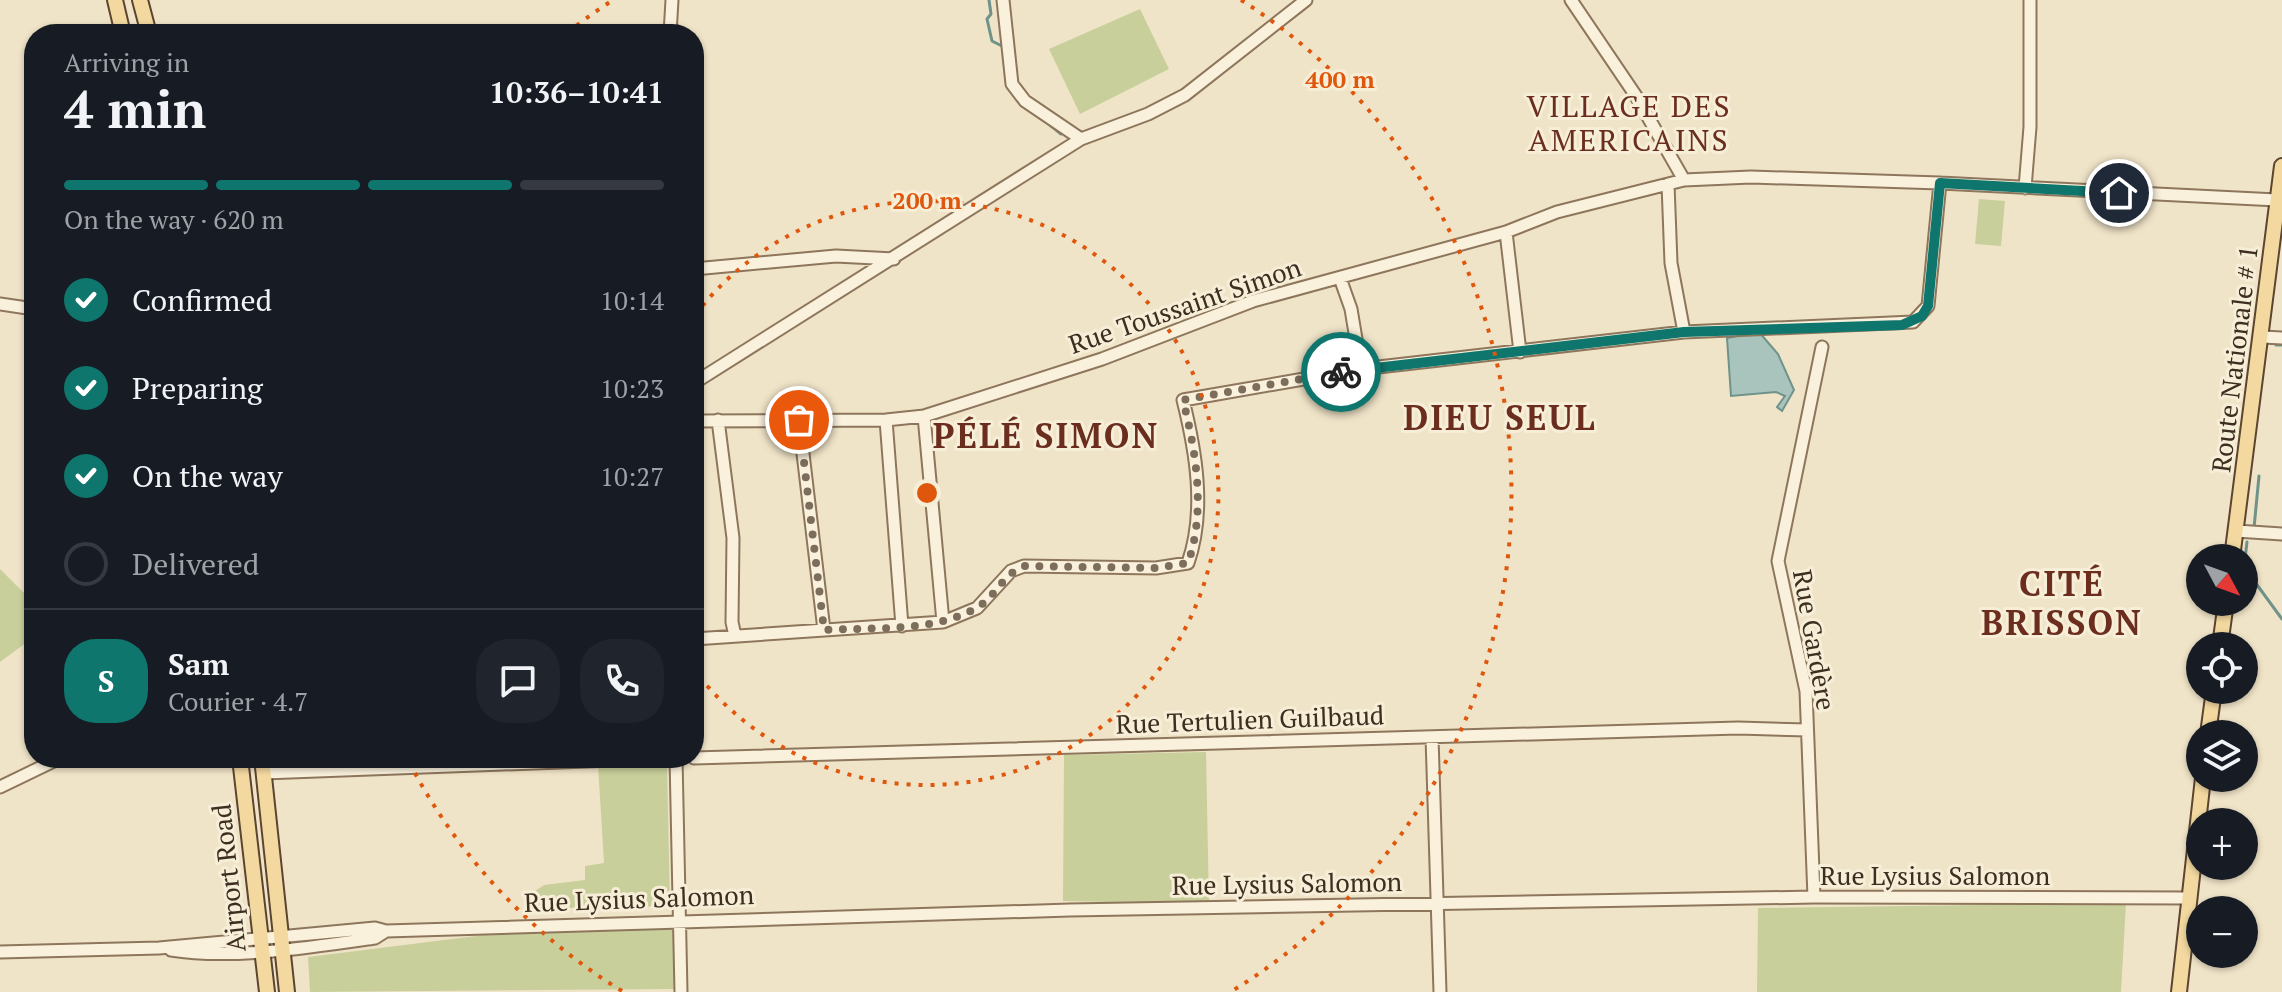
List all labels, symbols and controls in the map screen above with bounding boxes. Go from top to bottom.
text: Arriving in [64,45,189,79]
text: 400 m [1305,63,1375,95]
text: 10:36–10:41 [489,72,664,112]
text: 4 min [64,74,206,143]
district label: VILLAGE DES AMERICAINS [1526,86,1732,160]
pin [2085,159,2153,227]
icon: home [2097,171,2141,215]
text: 200 m [892,184,962,216]
text: On the way · 620 m [64,202,284,236]
street label: Route Nationale # 1 [2203,244,2265,474]
street label: Rue Toussaint Simon [1064,249,1305,361]
icon: check [64,278,108,322]
text: Confirmed [132,280,272,320]
text: 10:14 [600,283,664,317]
courier [1301,332,1381,412]
icon: bike [1319,350,1363,394]
icon: check [64,366,108,410]
text: Preparing [132,368,263,408]
text: 10:23 [600,371,664,405]
pin [765,386,833,454]
district label: DIEU SEUL [1403,395,1597,440]
icon: bag [777,398,821,442]
district label: PÉLÉ SIMON [933,413,1159,458]
icon: check [64,454,108,498]
text: On the way [132,456,283,496]
text: 10:27 [600,459,664,493]
centre of rings [913,479,941,507]
text: Delivered [132,544,259,584]
north arrow [2186,544,2258,616]
map controls [2186,544,2258,968]
district label: CITÉ BRISSON [1981,561,2143,645]
street label: Rue Gardère [1786,567,1844,713]
button: locate [2186,632,2258,704]
button: chat [476,639,560,723]
button: phone [580,639,664,723]
text: Sam [168,644,229,684]
text: S [98,661,114,701]
text: Courier · 4.7 [168,684,308,718]
street label: Rue Tertulien Guilbaud [1115,697,1385,741]
button: layers [2186,720,2258,792]
street label: Airport Road [203,802,253,954]
button: + [2186,808,2258,880]
street label: Rue Lysius Salomon [1820,858,2050,892]
street label: Rue Lysius Salomon [1172,864,1402,902]
street label: Rue Lysius Salomon [523,877,755,919]
button: − [2186,896,2258,968]

